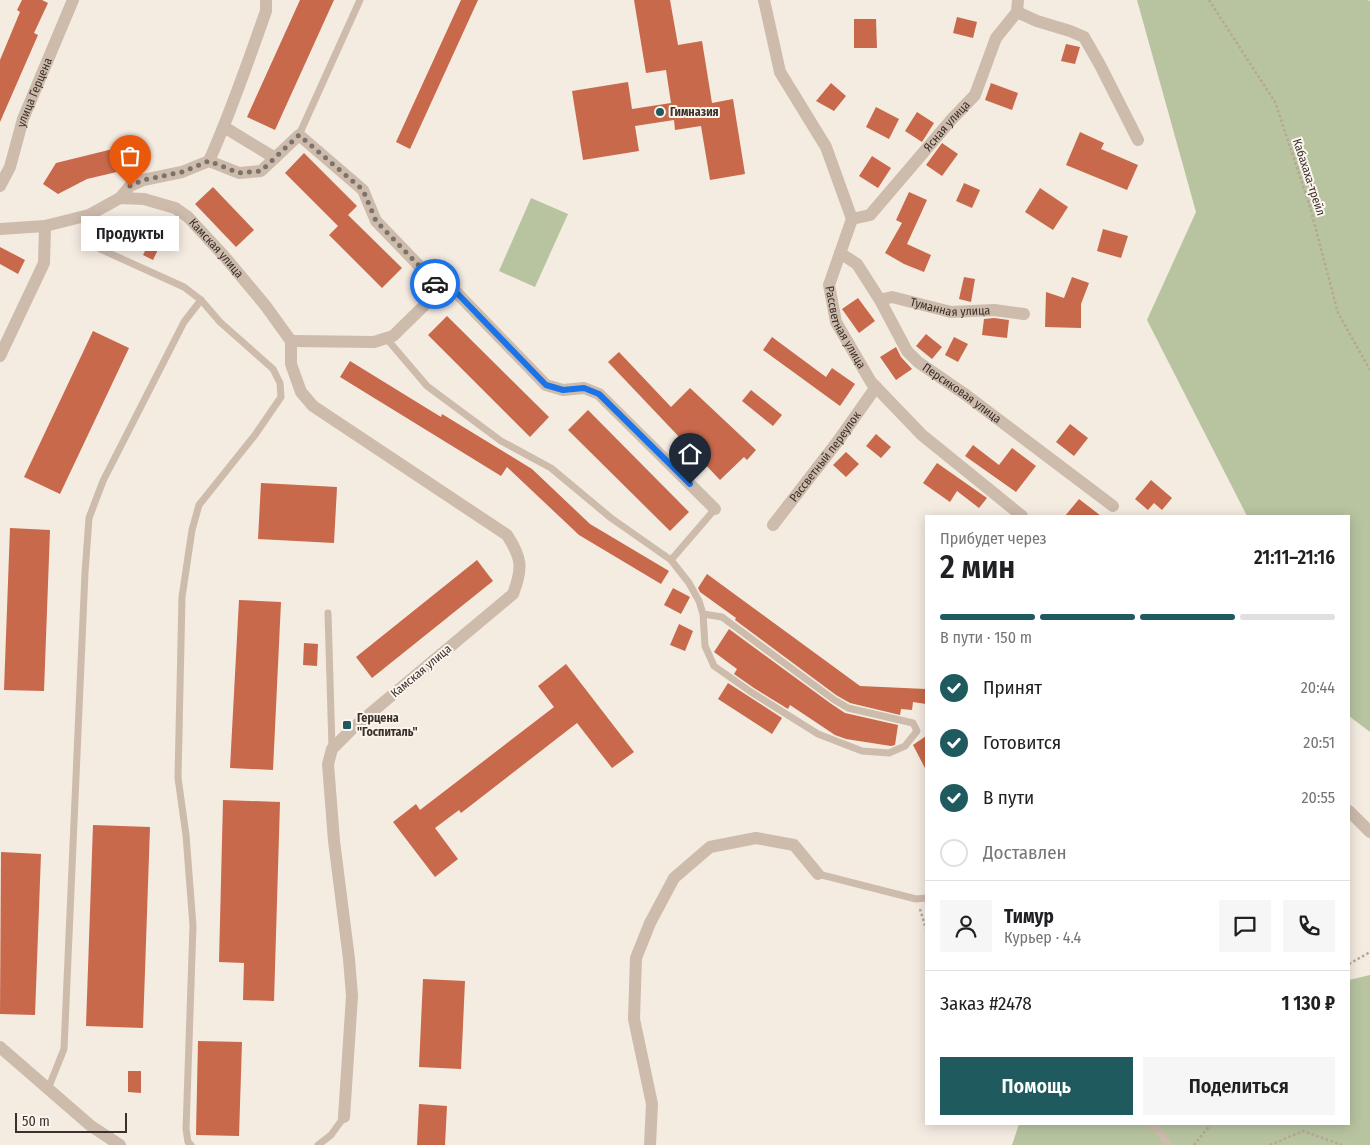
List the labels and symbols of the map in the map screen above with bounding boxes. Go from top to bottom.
street label: улица Герцена [14,55,55,129]
street label: Ясная улица [921,98,973,154]
place label: Гимназия [670,105,719,119]
marker: Гимназия [654,106,666,118]
pin [109,135,151,186]
street label: Кабахаха-трейл [1290,137,1328,217]
callout: Продукты [81,216,179,251]
street label: Камская улица [186,216,246,281]
courier [410,259,460,309]
street label: Рассветная улица [822,285,869,371]
street label: Туманная улица [909,295,991,319]
street label: Персиковая улица [920,360,1004,426]
street label: Рассветный переулок [787,408,864,505]
pin [669,433,711,484]
street label: Камская улица [388,642,454,700]
place label: Герцена "Госпиталь" [357,711,418,739]
marker: Герцена "Госпиталь" [341,719,353,731]
scale bar [15,1110,128,1133]

